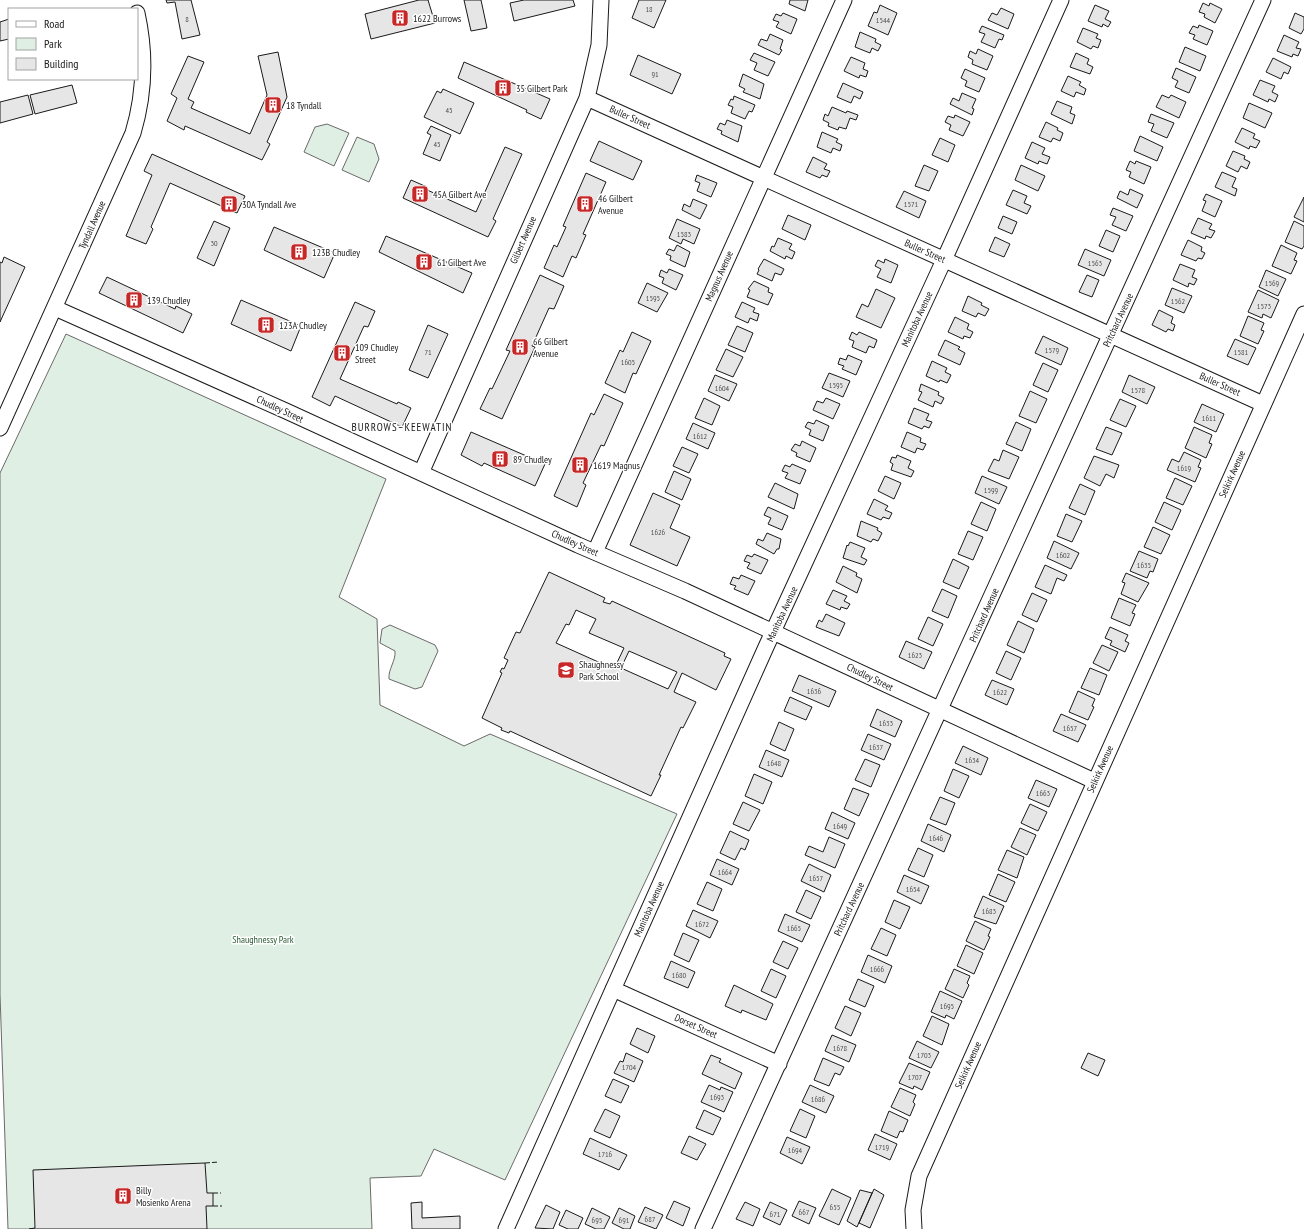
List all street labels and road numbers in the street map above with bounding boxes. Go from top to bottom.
street label: Buller Street [608,102,653,132]
street label: Tyndall Avenue [76,199,108,251]
street label: Gilbert Avenue [507,214,539,266]
street label: Buller Street [903,236,948,266]
street label: Magnus Avenue [702,249,736,303]
street label: Manitoba Avenue [899,289,935,349]
street label: Pritchard Avenue [1100,291,1136,349]
street label: Buller Street [1198,369,1243,399]
street label: Chudley Street [254,392,306,426]
street label: Selkirk Avenue [1216,448,1248,500]
street label: Chudley Street [549,527,601,559]
street label: Manitoba Avenue [764,584,800,644]
street label: Pritchard Avenue [966,586,1002,644]
street label: Chudley Street [845,660,896,694]
street label: Selkirk Avenue [1084,743,1116,795]
street label: Manitoba Avenue [631,879,667,939]
street label: Pritchard Avenue [831,880,867,938]
street label: Dorset Street [673,1011,720,1041]
street label: Selkirk Avenue [952,1039,984,1091]

